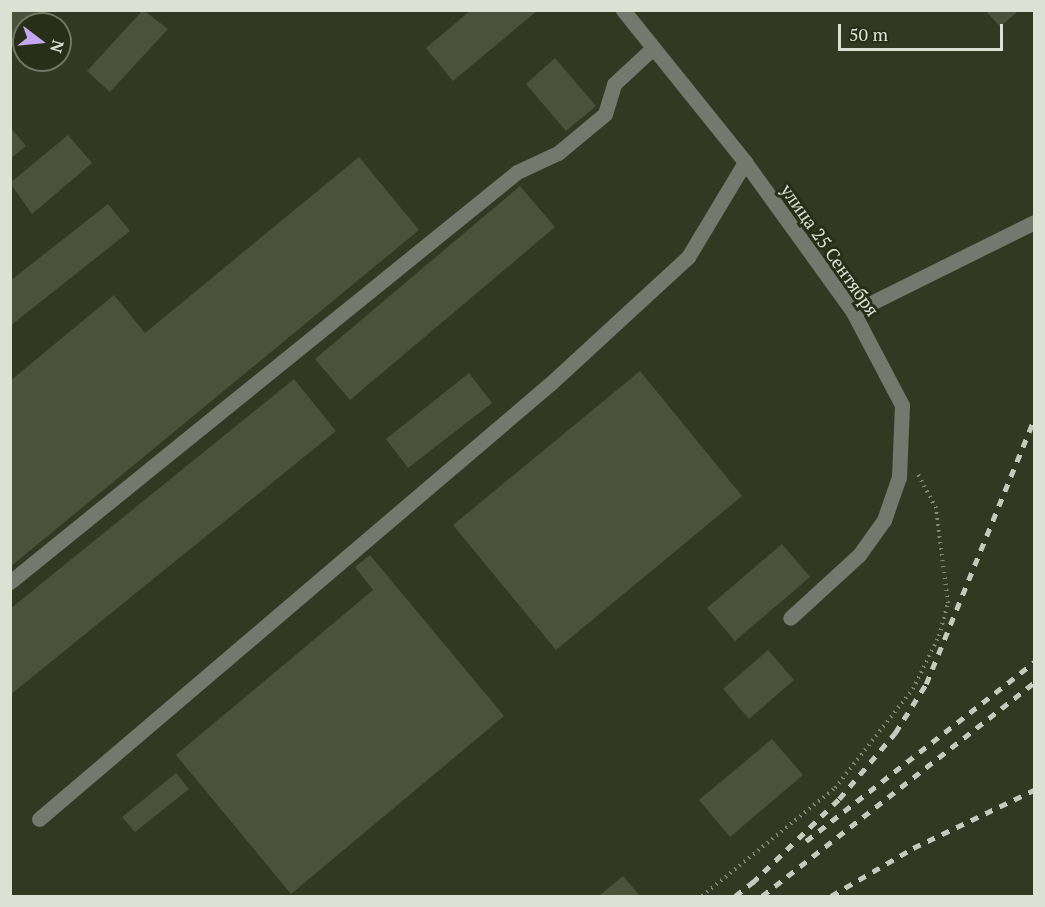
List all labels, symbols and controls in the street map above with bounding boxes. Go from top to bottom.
north arrow [12,12,72,72]
scale bar [841,12,1006,50]
text: 50 m [849,22,888,46]
text: N [45,38,70,55]
street label: улица 25 Сентября [776,180,884,320]

